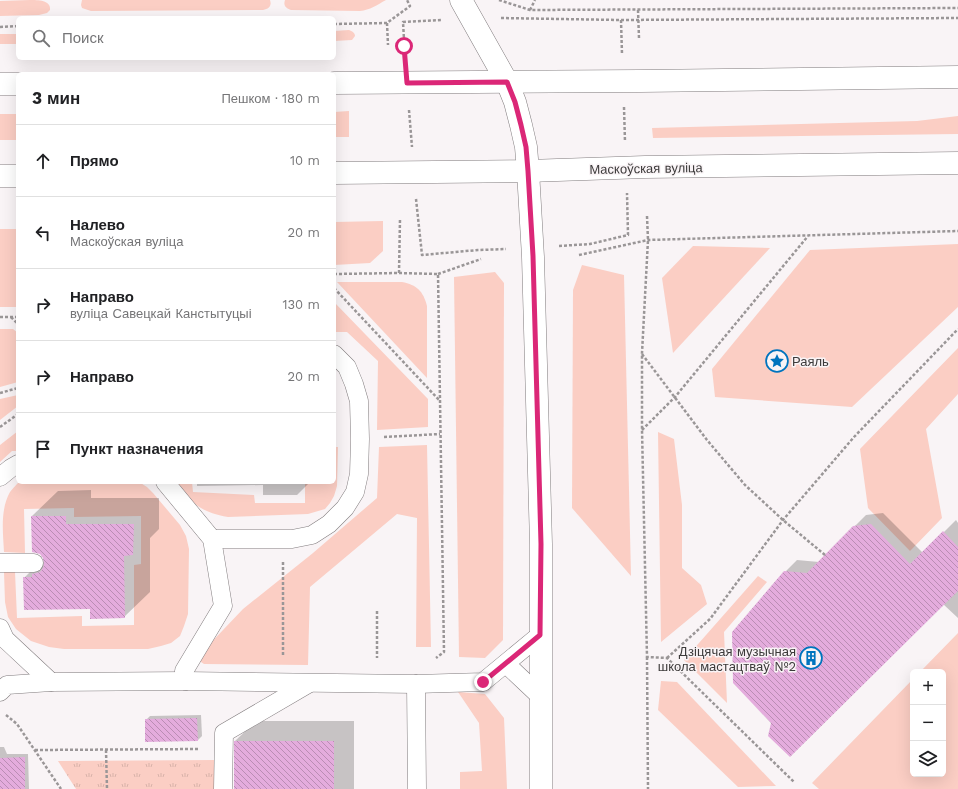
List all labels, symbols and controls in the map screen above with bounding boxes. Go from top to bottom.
search box [16,16,336,60]
icon: search [30,27,52,49]
text: Поиск [62,29,104,47]
route start [395,37,413,55]
text: 3 мин [32,88,80,108]
text: Пешком · 180 m [221,91,320,106]
icon: ahead [32,150,54,172]
text: Прямо [70,152,119,170]
text: 10 m [290,153,320,168]
street label: Маскоўская вуліца [589,160,704,177]
text: Налево [70,216,125,234]
icon: left [32,222,54,244]
text: 20 m [288,225,320,240]
text: Маскоўская вуліца [70,234,183,249]
text: Направо [70,288,134,306]
icon: right [32,294,54,316]
text: 130 m [282,297,320,312]
text: вуліца Савецкай Канстытуцыі [70,306,252,321]
place icon: Раяль [764,348,790,374]
place label: Раяль [792,354,829,369]
icon: right [32,366,54,388]
text: Направо [70,368,134,386]
text: 20 m [288,369,320,384]
icon: arrive [32,438,54,460]
text: Пункт назначения [70,440,203,458]
place label: Дзіцячая музычная школа мастацтваў №2 [658,644,796,674]
building icon: Дзіцячая музычная школа мастацтваў №2 [798,645,824,671]
map controls [910,669,946,777]
button: + [910,669,946,705]
route end [474,673,492,691]
button: − [910,705,946,741]
button: layers [910,741,946,777]

